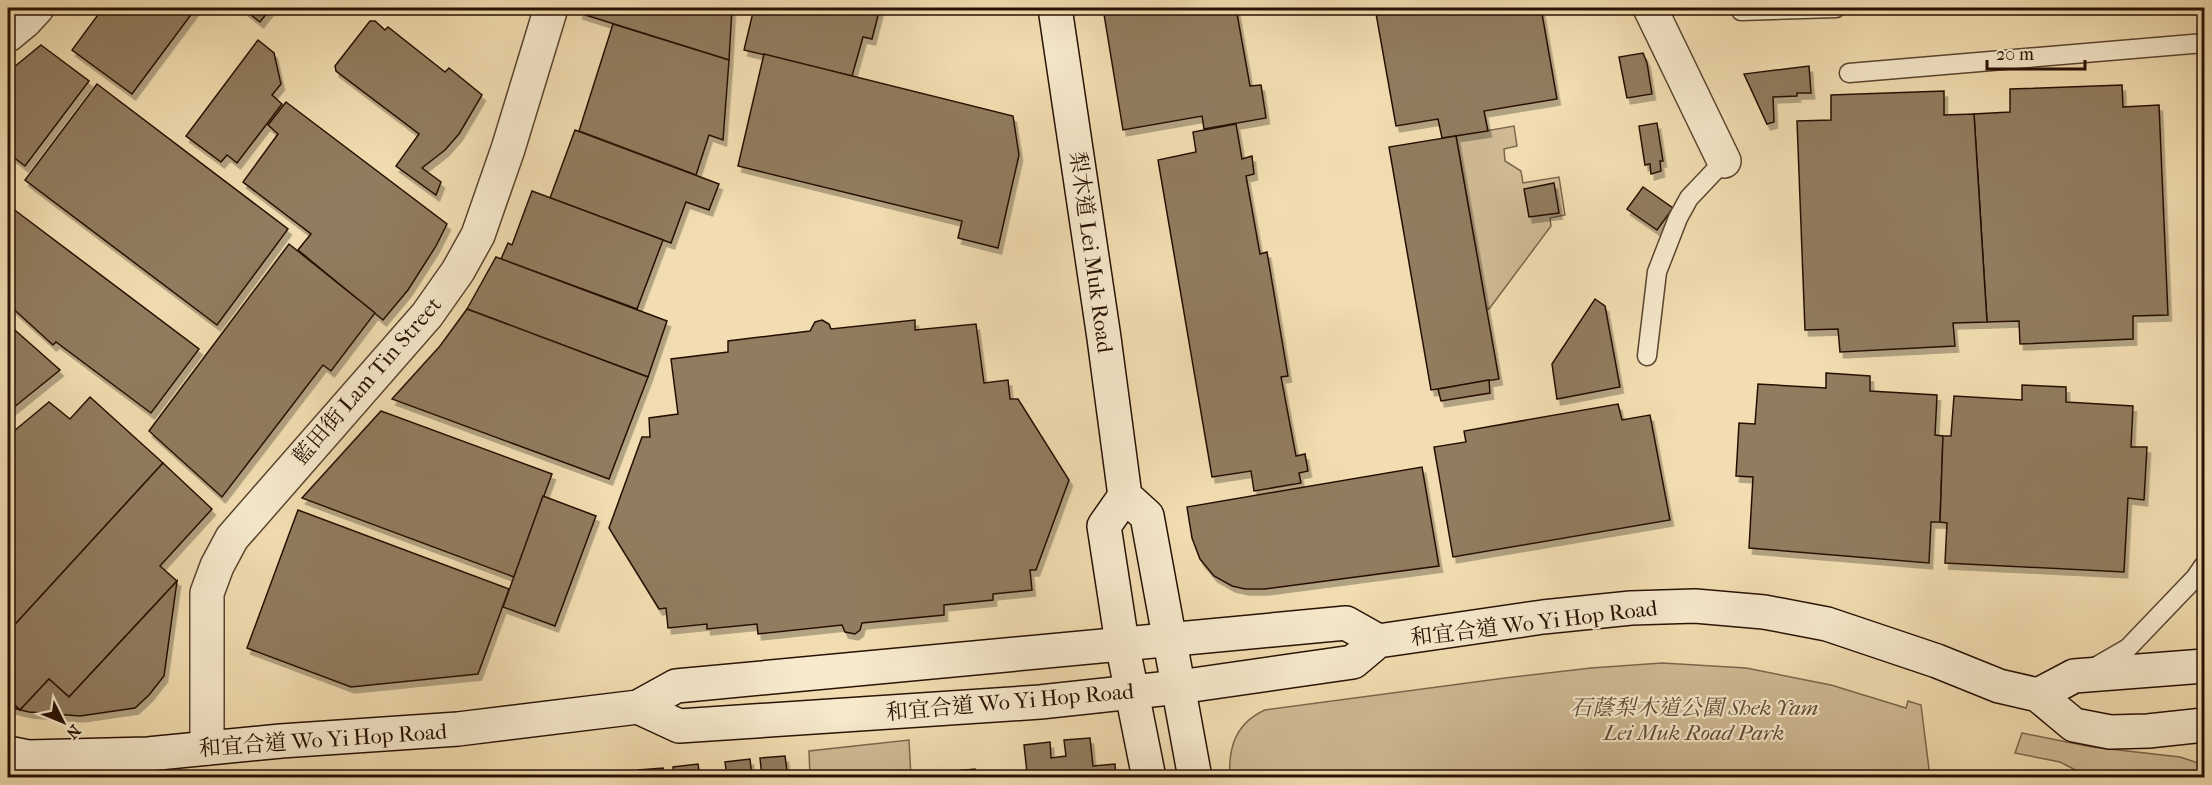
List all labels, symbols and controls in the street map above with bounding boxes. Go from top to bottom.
scale bar [1987,33,2084,71]
text: 20 m [1996,44,2034,65]
street label: 梨木道 Lei Muk Road [1064,149,1118,356]
street label: 藍田街 Lam Tin Street [287,292,447,470]
street label: 和宜合道 Wo Yi Hop Road [1409,595,1660,651]
street label: 和宜合道 Wo Yi Hop Road [885,678,1136,726]
north arrow [33,692,93,752]
park label: 石蔭梨木道公園 Shek Yam Lei Muk Road Park [1570,695,1818,746]
street label: 和宜合道 Wo Yi Hop Road [198,718,449,762]
text: N [62,721,85,743]

